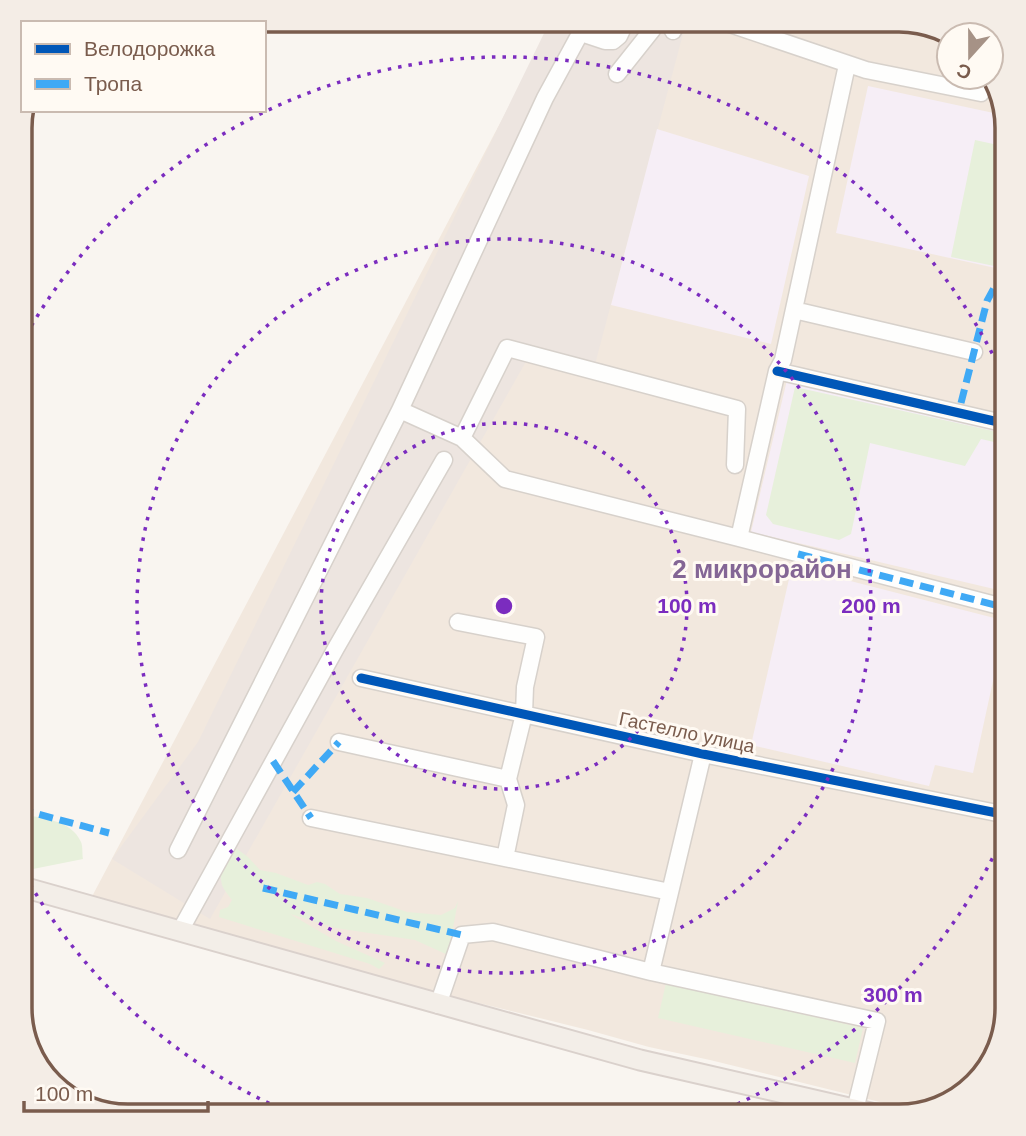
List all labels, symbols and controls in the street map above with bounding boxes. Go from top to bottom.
legend [21,21,266,112]
north arrow [935,21,1005,91]
text: Велодорожка [84,37,215,60]
text: С [954,59,974,84]
text: Тропа [84,72,142,95]
district label: 2 микрорайон [672,554,852,584]
centre of rings [492,594,516,618]
text: 100 m [657,594,717,617]
text: 200 m [841,594,901,617]
street label: Гастелло улица [617,708,757,757]
text: 300 m [863,983,923,1006]
scale bar [24,1070,208,1114]
text: 100 m [35,1082,93,1105]

